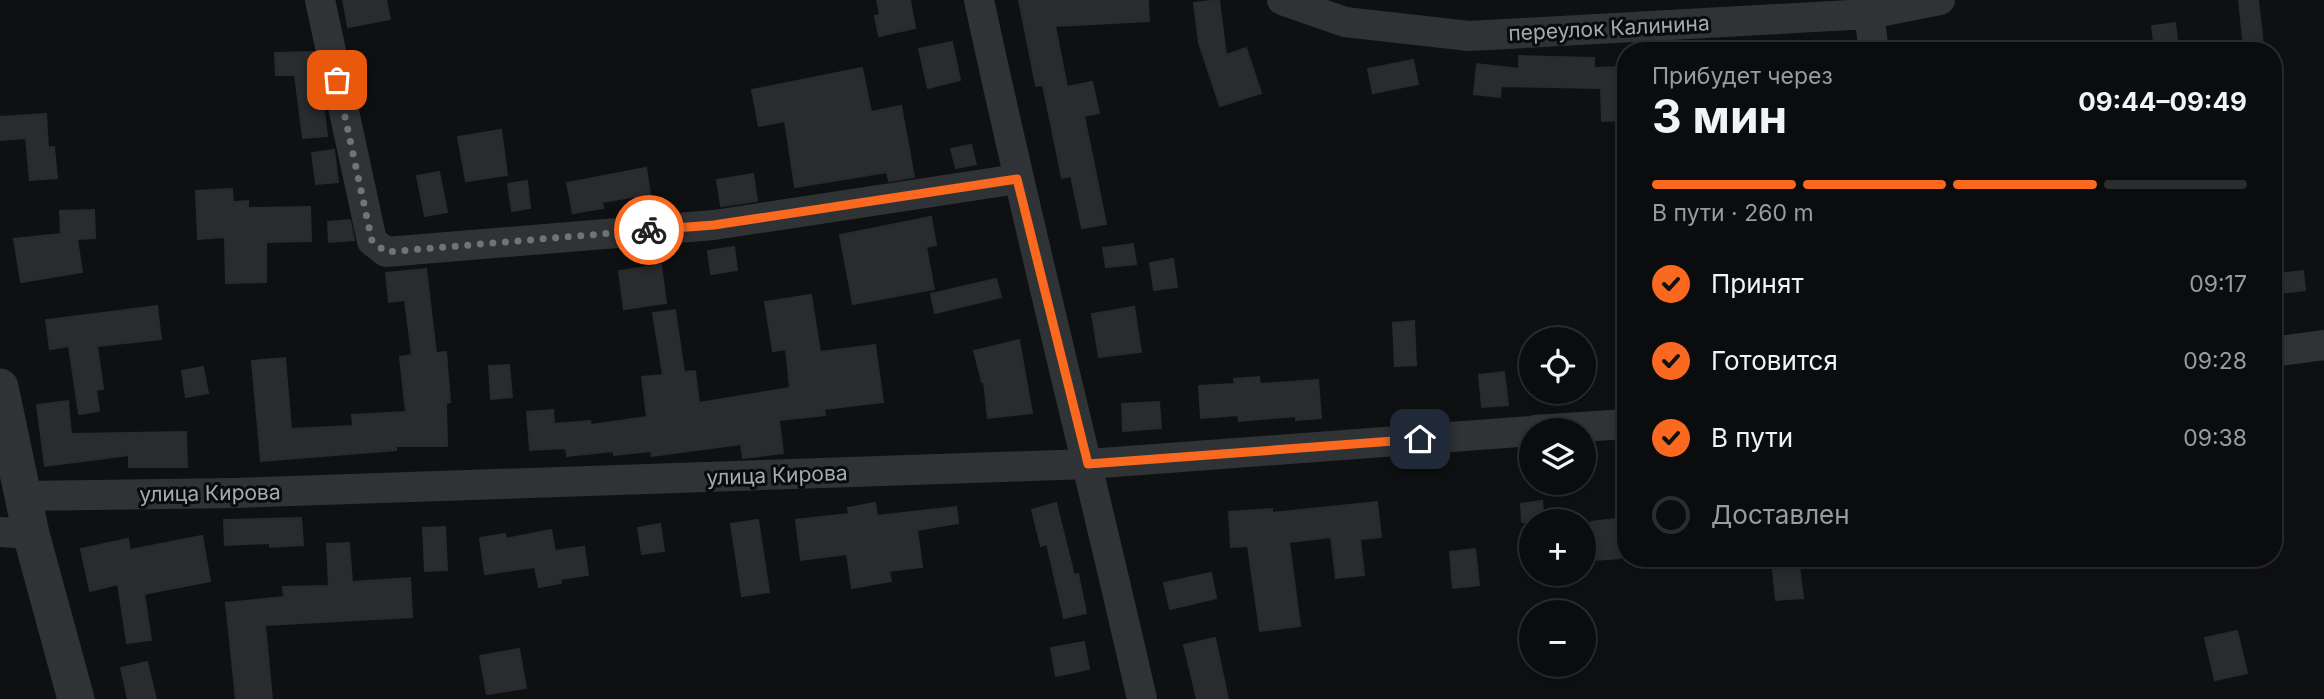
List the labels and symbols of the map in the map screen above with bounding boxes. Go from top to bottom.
street label: переулок Калинина [1508,10,1710,46]
pin [307,50,367,110]
courier [614,195,684,265]
pin [1390,409,1450,469]
street label: улица Кирова [706,460,848,490]
street label: улица Кирова [139,479,281,507]

